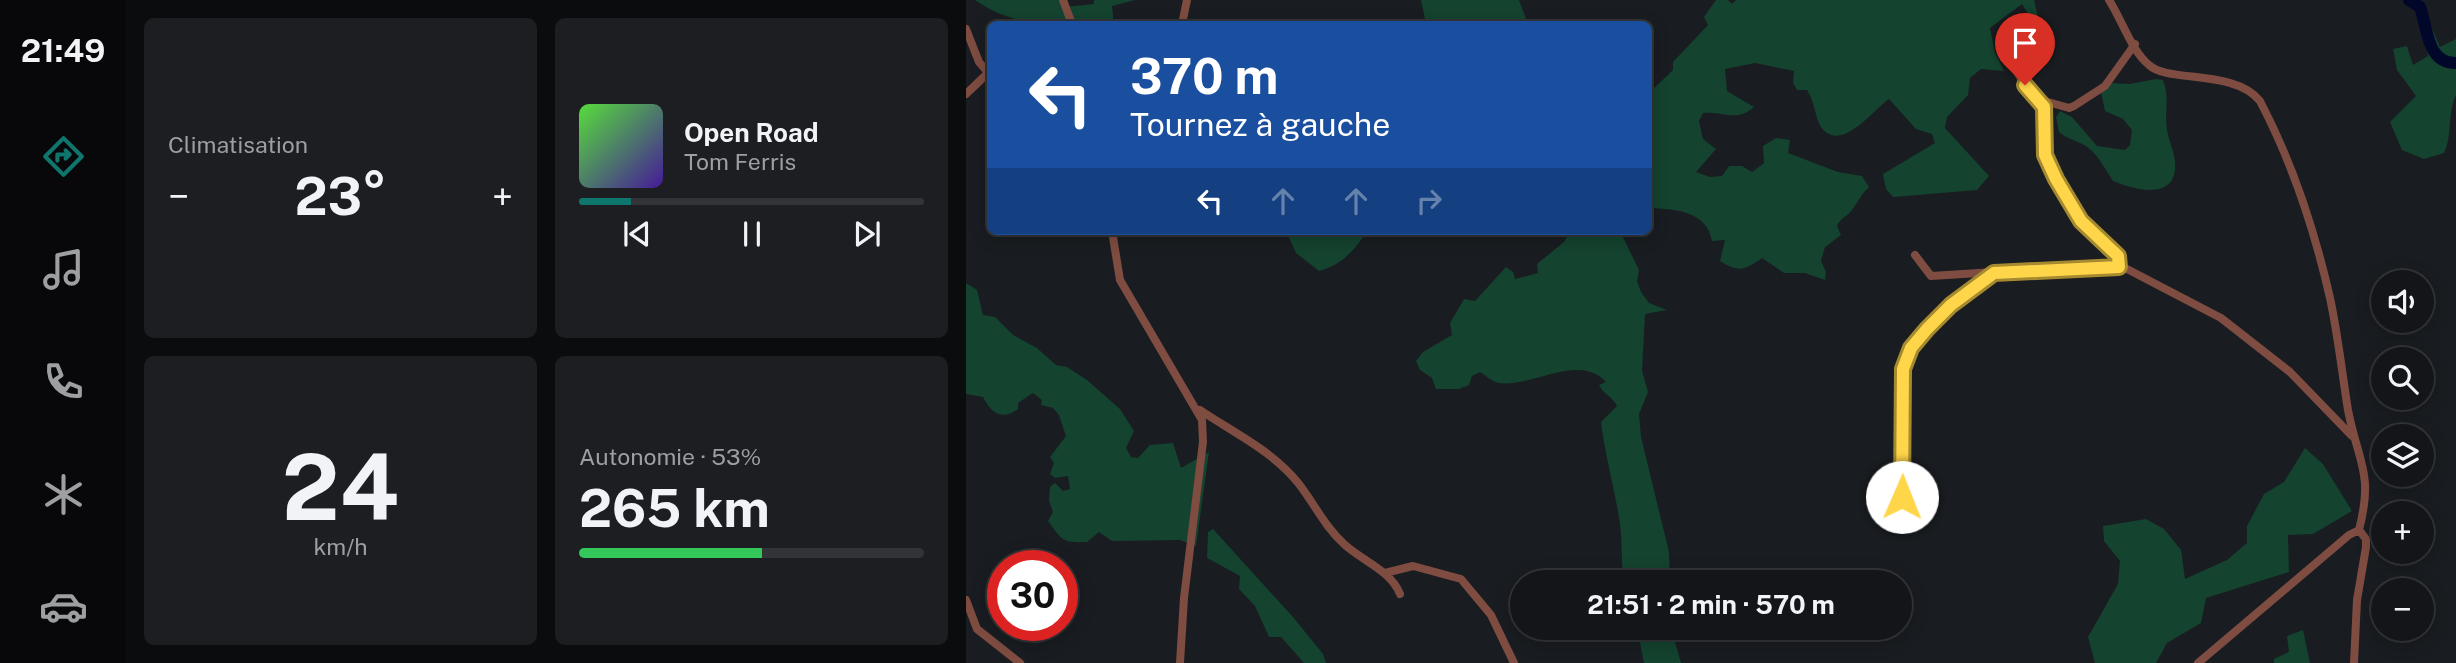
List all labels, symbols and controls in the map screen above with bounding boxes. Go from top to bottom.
pin [1995,13,2055,85]
icon: arrive [2006,24,2044,62]
text: 21:49 [21,32,105,69]
text: 370 m [1130,47,1279,105]
icon: left [1015,49,1106,140]
text: Tournez à gauche [1130,106,1390,143]
text: Open Road [684,117,819,148]
text: Climatisation [168,131,308,158]
icon: directions [39,132,88,181]
text: Tom Ferris [684,148,796,175]
text: 23° [294,166,387,227]
text: − [168,174,189,219]
text: + [492,174,513,219]
icon: left [1191,182,1229,220]
icon: ahead [1264,182,1302,220]
icon: ahead [1337,182,1375,220]
icon: right [1410,182,1448,220]
icon: previous [618,215,656,253]
icon: pause [733,215,771,253]
icon: next [848,215,886,253]
icon: music [39,245,88,294]
map controls [2371,270,2434,641]
button: sound [2371,270,2434,333]
button: search [2371,347,2434,410]
icon: phone [39,357,88,406]
button: layers [2371,424,2434,487]
text: 24 [282,434,399,540]
text: Autonomie · 53% [579,443,761,470]
position arrow [1865,460,1939,534]
icon: climate [39,470,88,519]
text: 265 km [579,478,770,539]
button: + [2371,501,2434,564]
text: km/h [313,533,368,560]
speed limit sign: 30 [987,550,1078,641]
button: − [2371,578,2434,641]
icon: car [39,582,88,631]
text: 21:51 · 2 min · 570 m [1587,589,1835,620]

